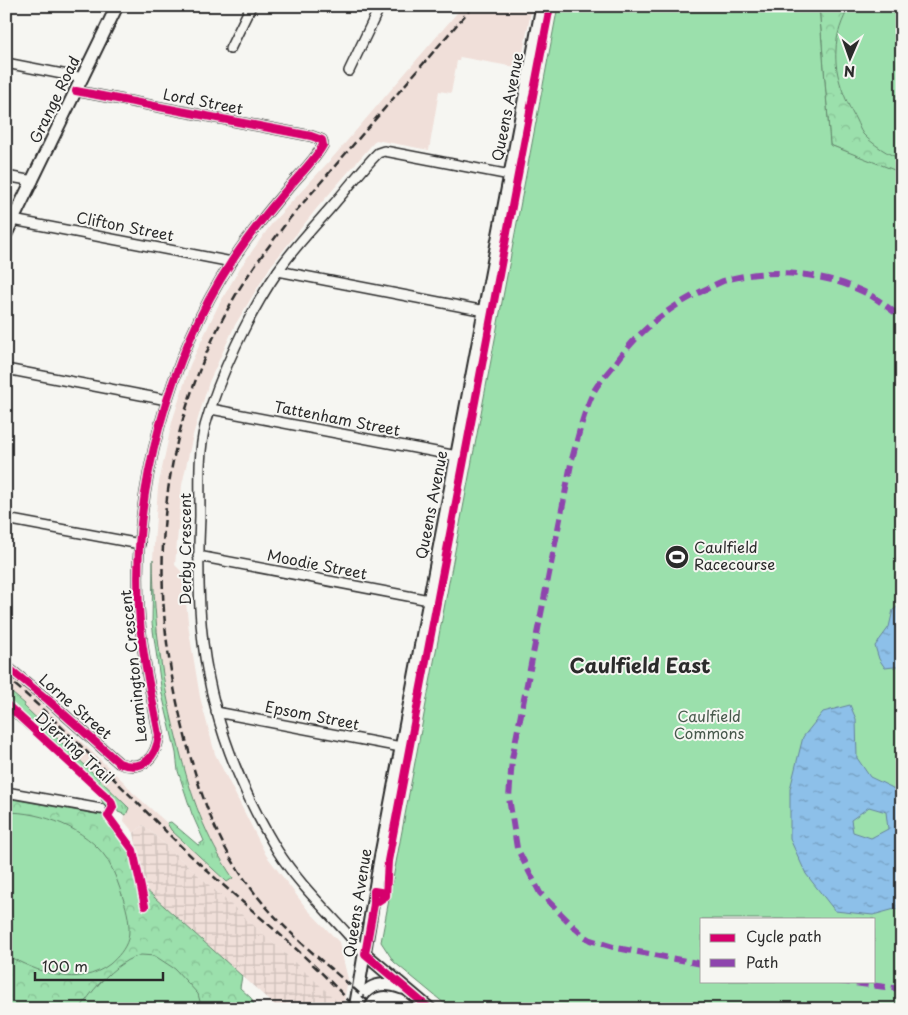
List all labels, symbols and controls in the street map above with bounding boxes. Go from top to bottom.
north arrow [826,32,876,82]
street label: Queens Avenue [485,50,528,163]
street label: Grange Road [23,52,85,147]
text: N [844,61,855,82]
street label: Lord Street [161,81,245,120]
street label: Clifton Street [75,205,176,246]
street label: Tattenham Street [272,394,402,441]
street label: Queens Avenue [409,448,452,561]
street label: Derby Crescent [173,493,196,605]
place label: Caulfield Racecourse [694,535,775,575]
street label: Moodie Street [265,543,369,584]
sports icon: Caulfield Racecourse [664,544,690,570]
street label: Leamington Crescent [113,589,152,744]
district label: Caulfield East [570,650,710,680]
street label: Lorne Street [34,668,118,744]
street label: Epsom Street [263,694,362,735]
park label: Caulfield Commons [674,704,744,744]
street label: Djerring Trail [31,705,119,788]
street label: Queens Avenue [337,847,377,959]
legend [700,918,876,982]
text: Cycle path [746,924,822,947]
scale bar [35,950,162,982]
text: Path [746,950,778,973]
text: 100 m [42,954,88,977]

